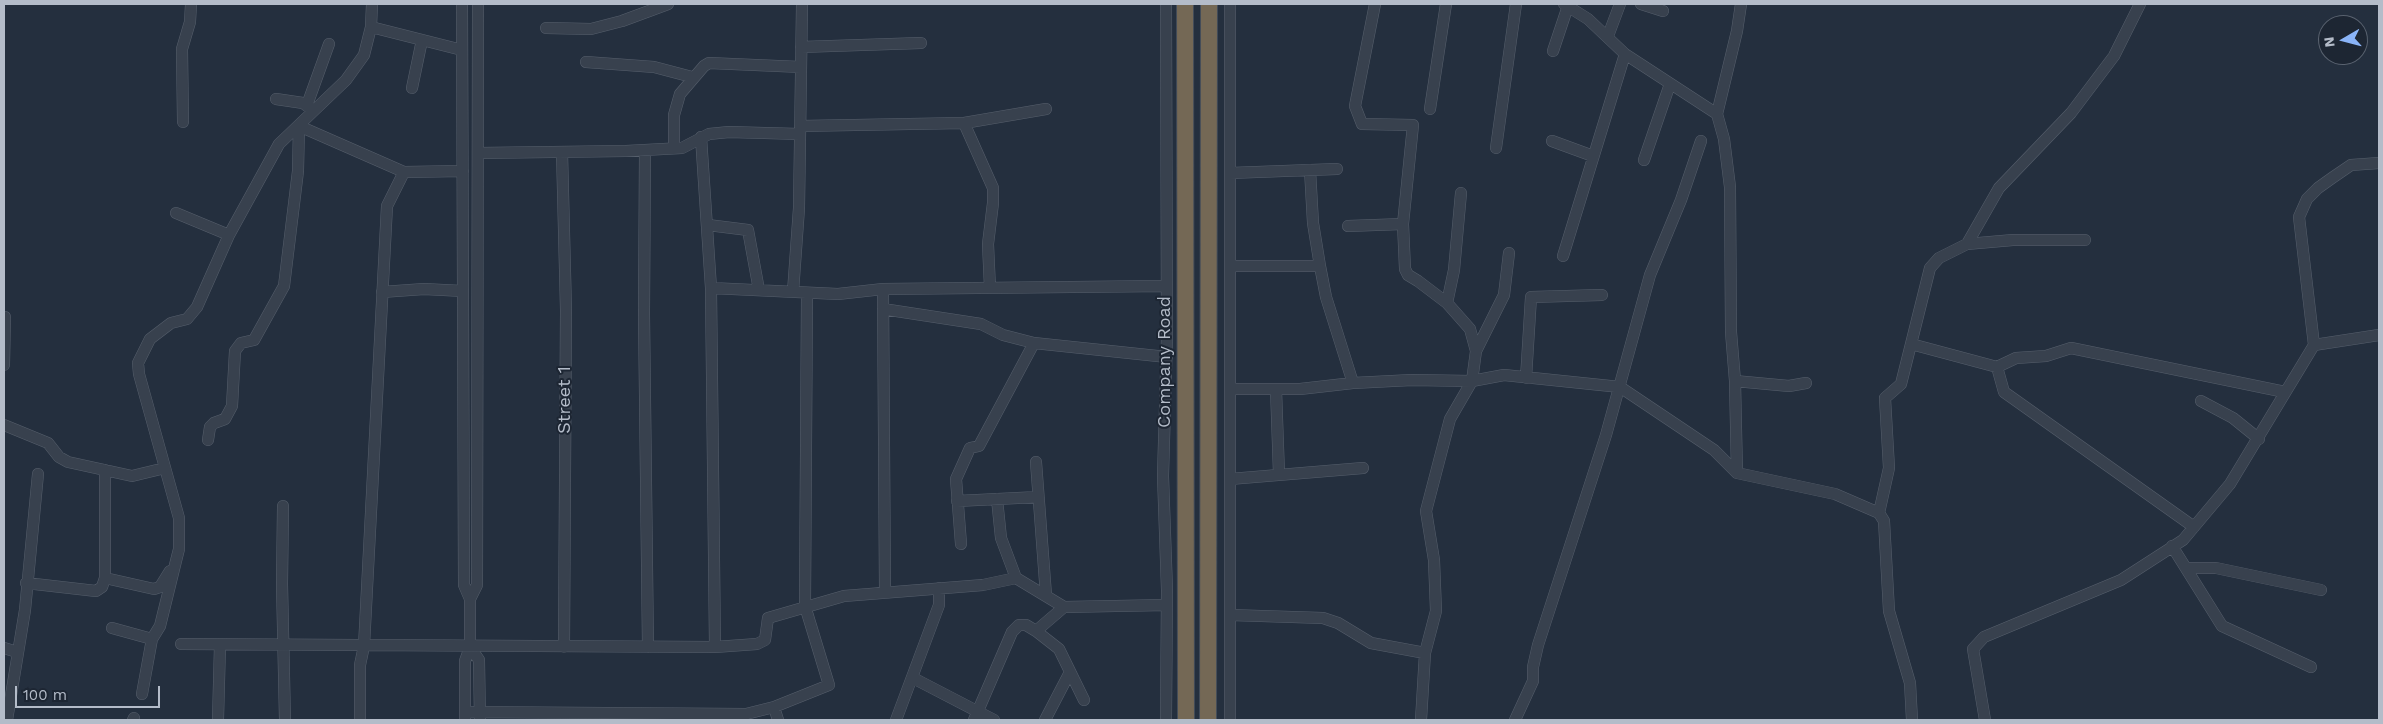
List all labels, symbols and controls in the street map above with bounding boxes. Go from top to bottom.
north arrow [2318,15,2368,65]
text: N [2320,36,2338,48]
street label: Company Road [1154,296,1176,428]
street label: Street 1 [554,366,576,434]
scale bar [18,676,162,708]
text: 100 m [23,686,67,704]

